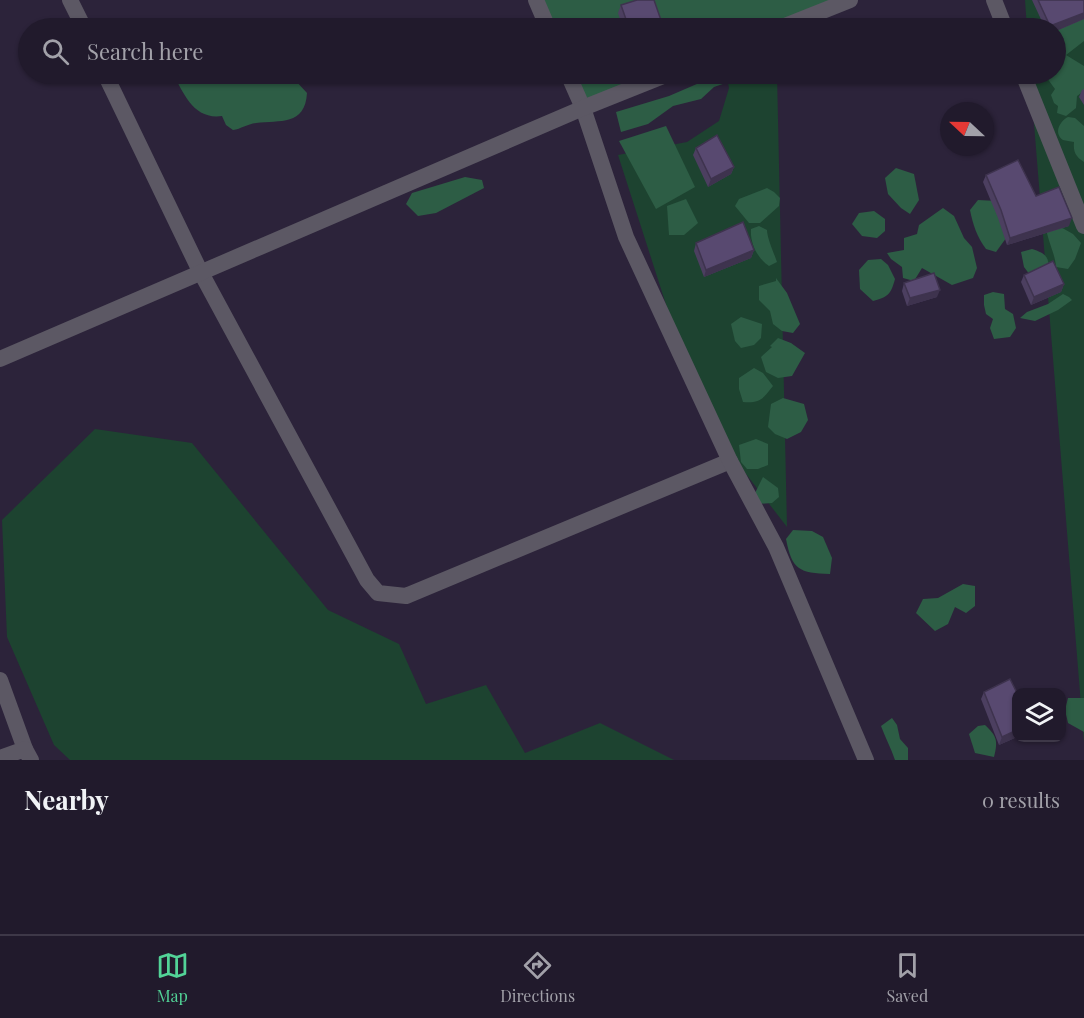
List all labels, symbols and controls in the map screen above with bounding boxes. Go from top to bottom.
search box [18,18,1066,84]
icon: search [39,35,72,68]
text: Search here [87,36,203,66]
north arrow [940,102,994,156]
map controls [1012,688,1066,742]
button: layers [1012,688,1066,742]
text: Nearby [24,782,109,817]
text: 0 results [982,786,1060,813]
tab: Map [156,949,189,1006]
tab: Directions [500,949,575,1006]
tab: Saved [887,949,928,1006]

